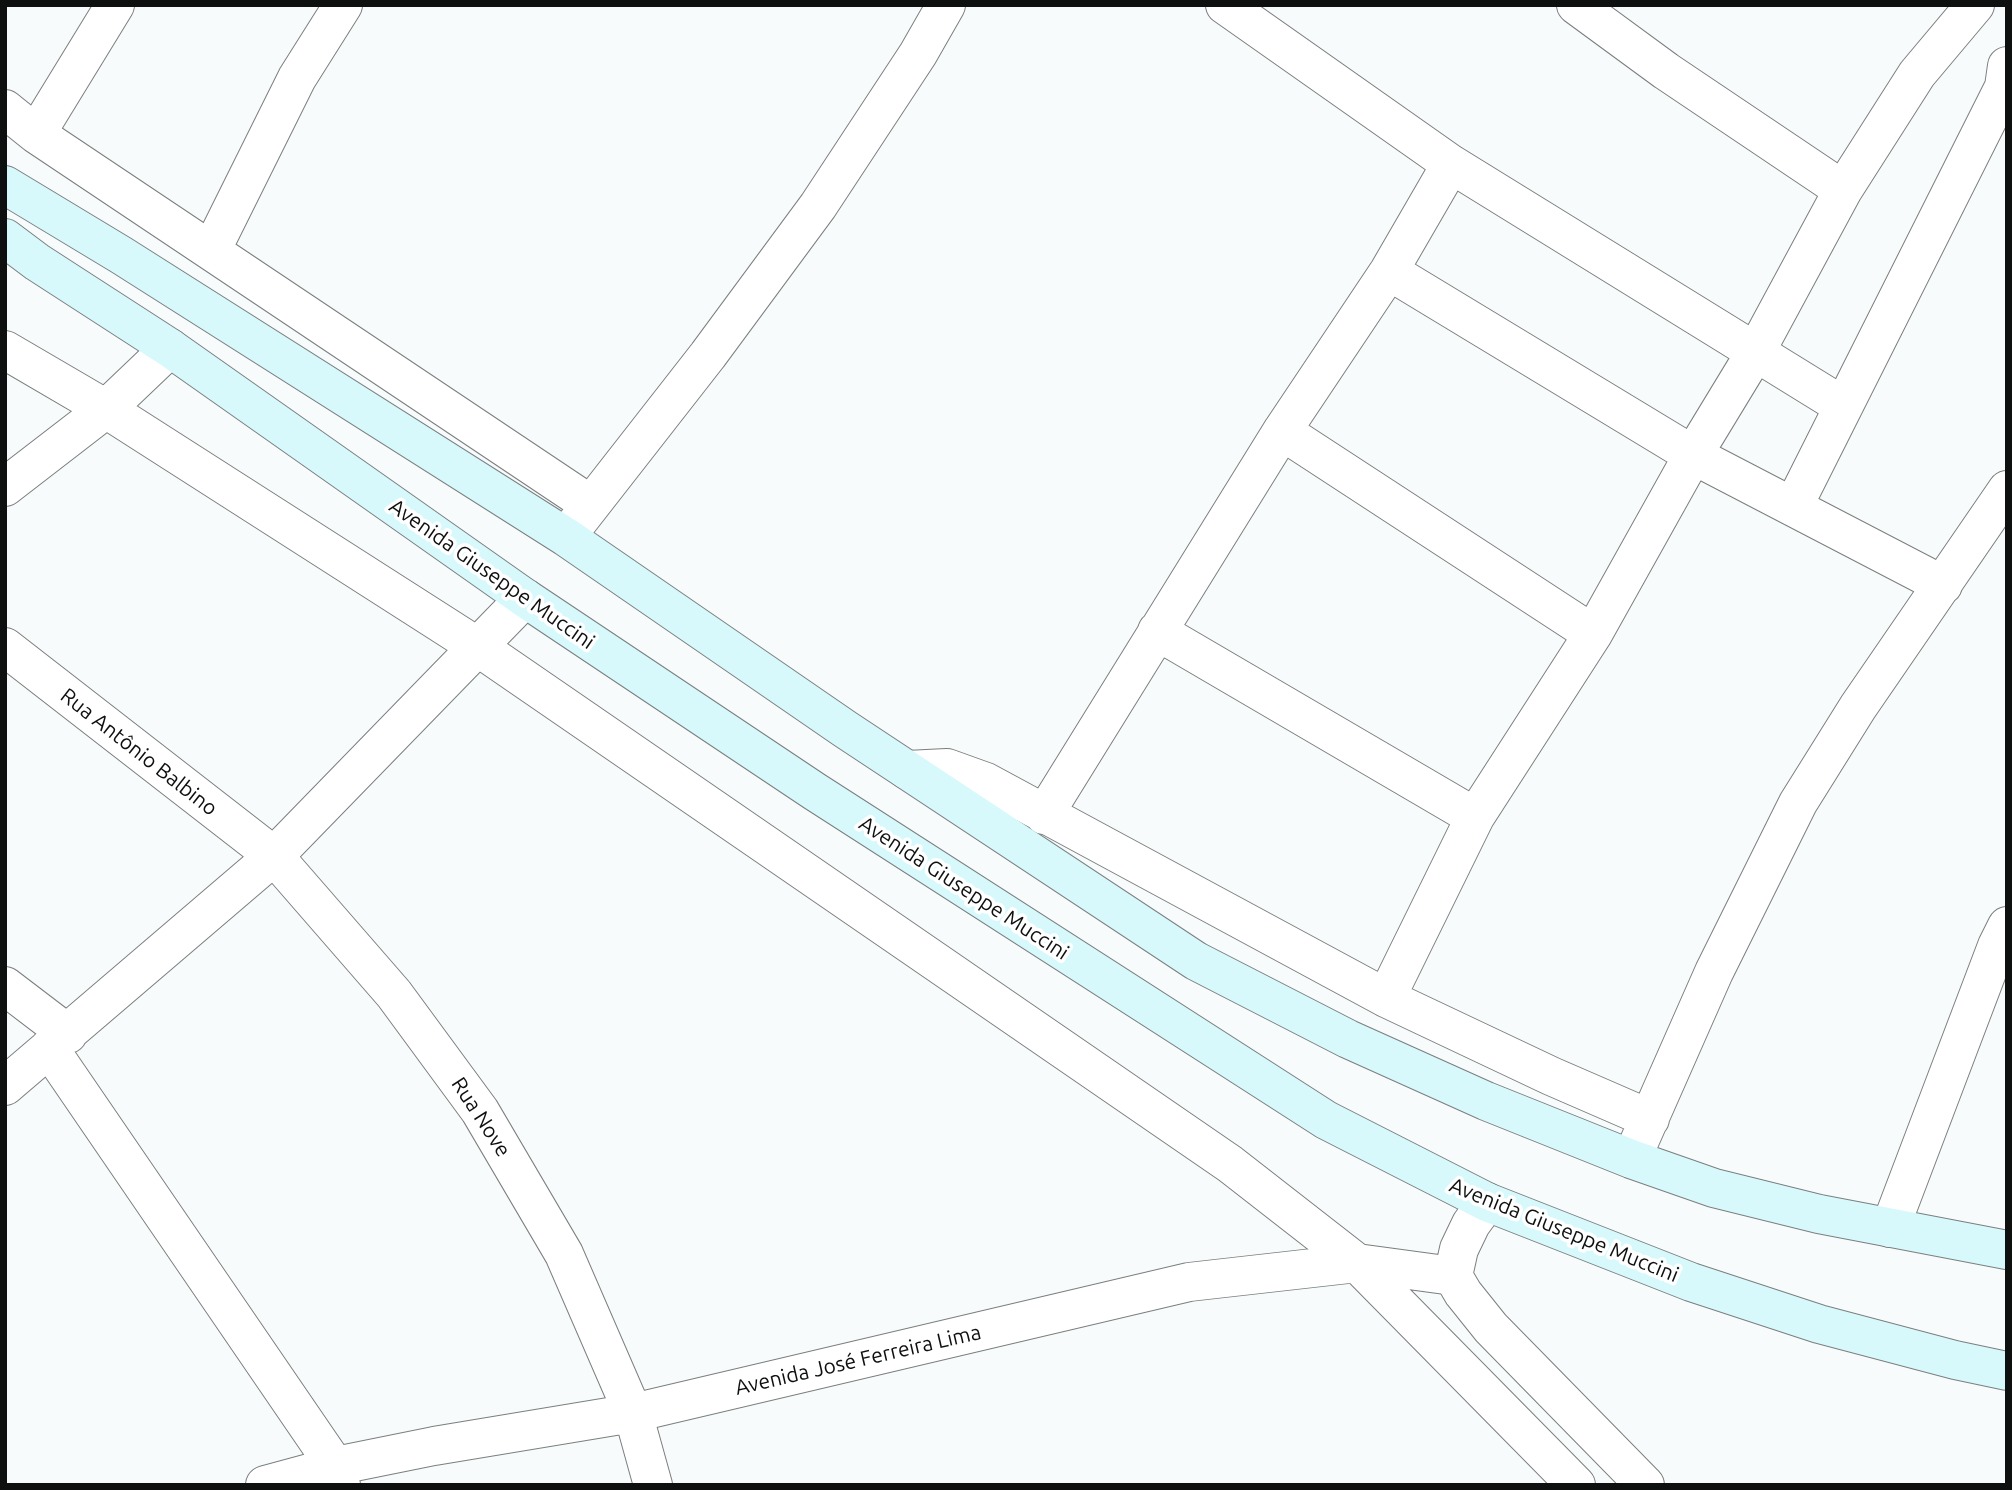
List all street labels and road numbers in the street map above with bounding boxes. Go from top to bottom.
street label: Avenida Giuseppe Muccini [385,493,599,655]
street label: Rua Antônio Balbino [55,683,223,821]
street label: Avenida Giuseppe Muccini [855,811,1073,965]
street label: Rua Nove [446,1073,516,1161]
street label: Avenida Giuseppe Muccini [1446,1172,1682,1288]
street label: Avenida José Ferreira Lima [733,1319,983,1401]

